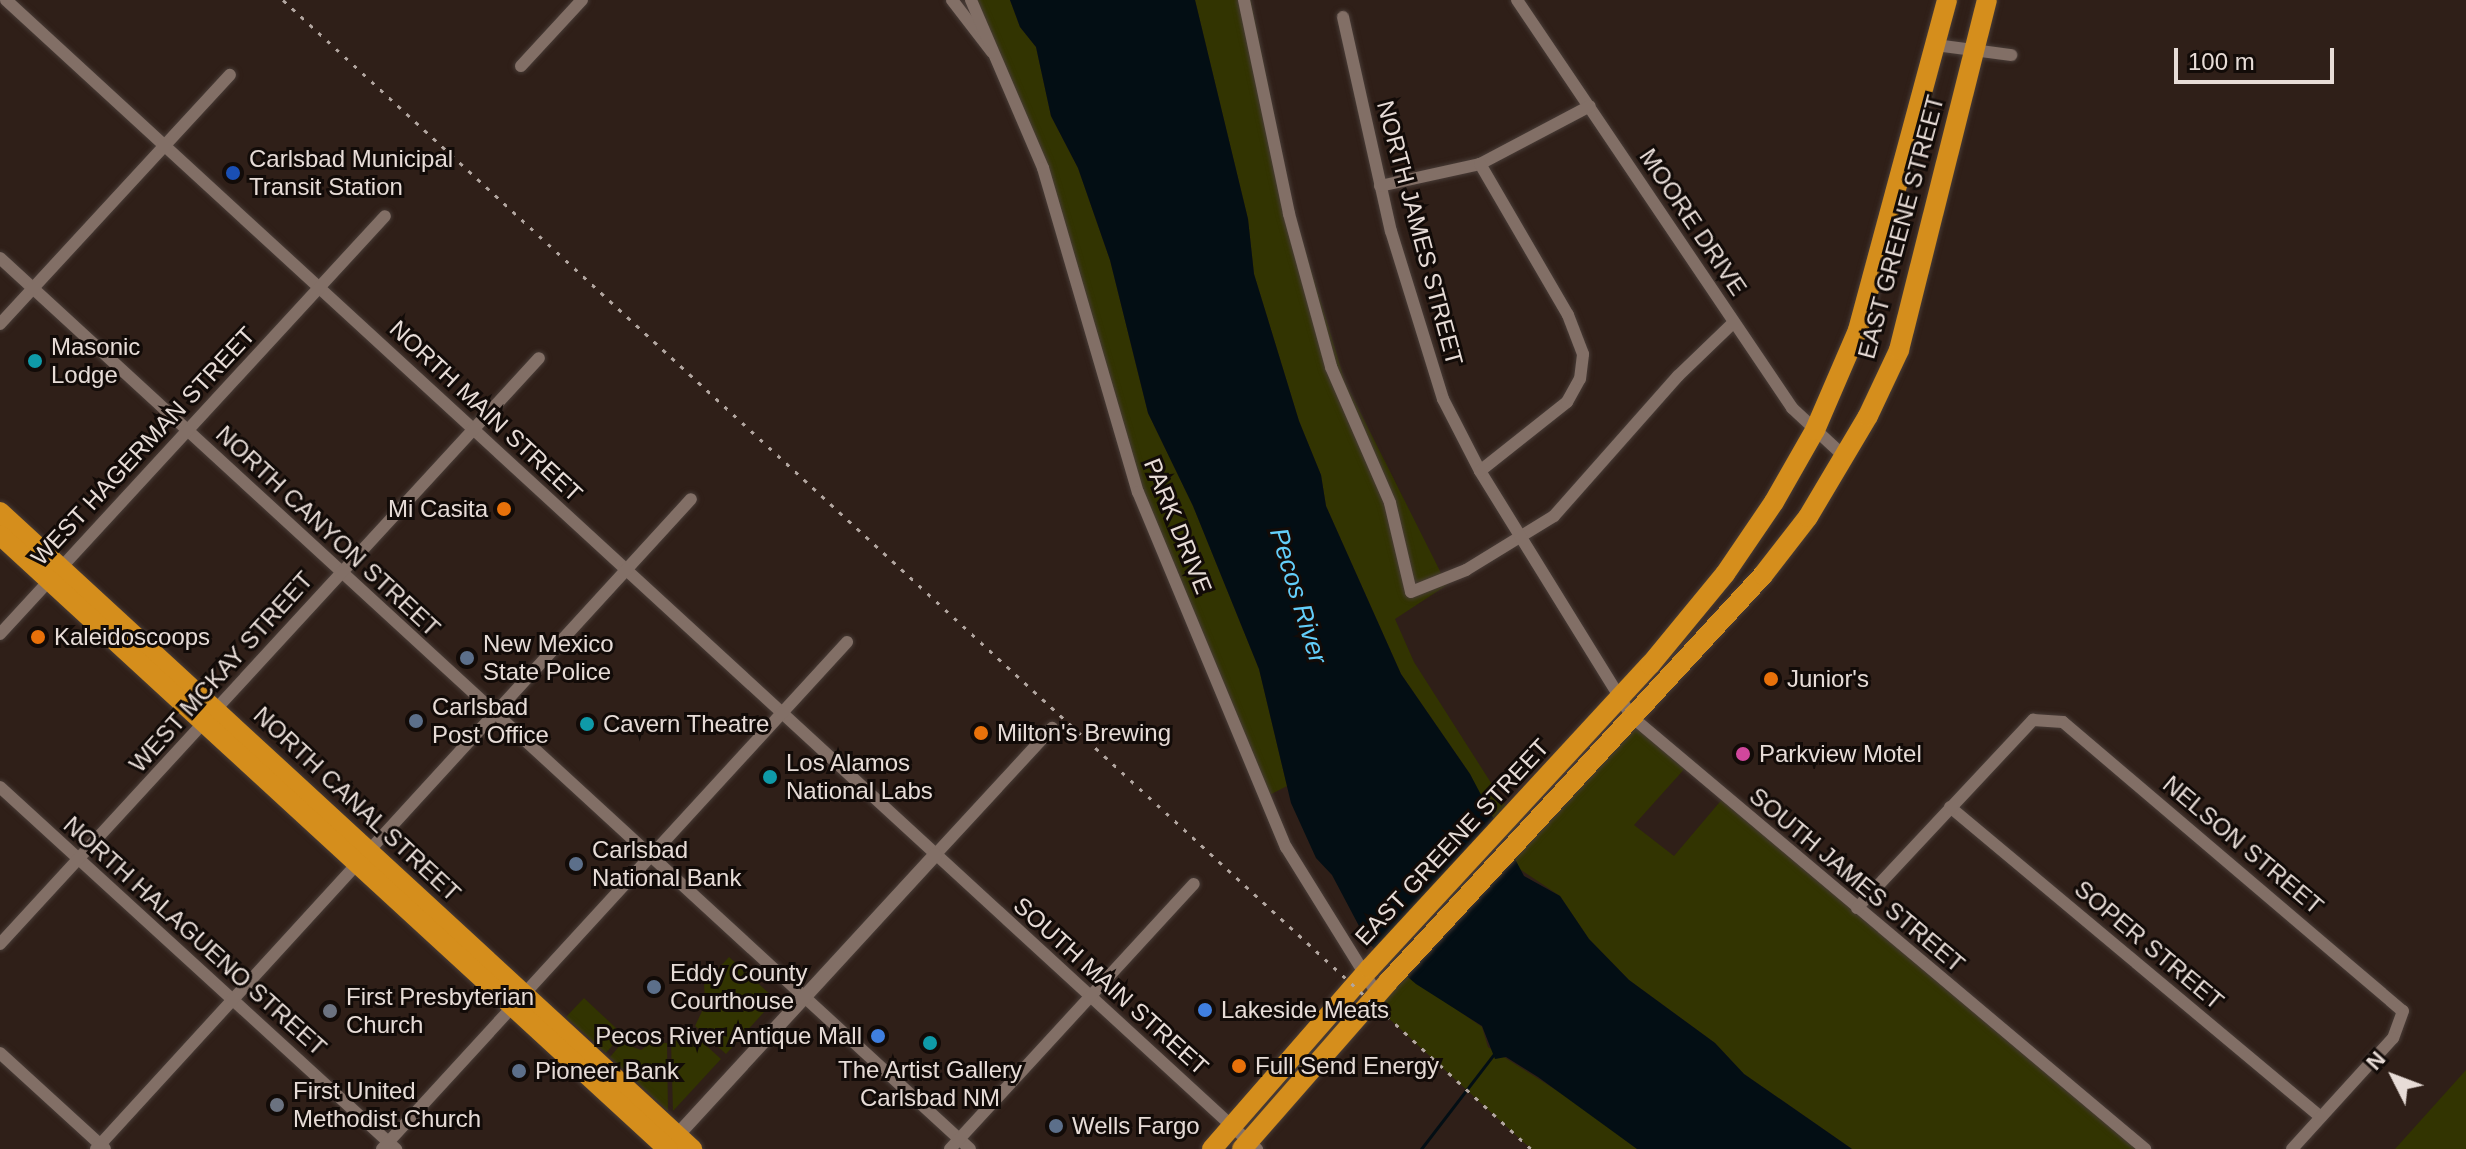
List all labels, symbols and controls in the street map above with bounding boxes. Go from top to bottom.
scale bar [2178,32,2338,82]
text: 100 m [2188,48,2255,75]
street label: EAST GREENE STREET [1852,92,1950,362]
street label: NORTH JAMES STREET [1371,97,1469,369]
street label: MOORE DRIVE [1633,143,1753,301]
place label: Carlsbad Municipal Transit Station [249,145,453,201]
marker: Carlsbad Municipal Transit Station [224,164,242,182]
street label: NORTH MAIN STREET [384,314,588,508]
street label: WEST HAGERMAN STREET [25,321,261,571]
place label: Masonic Lodge [51,333,140,389]
marker: Masonic Lodge [26,352,44,370]
street label: NORTH CANYON STREET [210,420,446,642]
street label: PARK DRIVE [1138,454,1218,598]
place label: Mi Casita [388,495,488,523]
marker: Mi Casita [495,500,513,518]
water label: Pecos River [1263,524,1333,668]
street label: WEST MCKAY STREET [123,565,319,779]
place label: Kaleidoscoops [54,623,210,651]
marker: Kaleidoscoops [29,628,47,646]
place label: New Mexico State Police [483,630,614,686]
marker: New Mexico State Police [458,649,476,667]
place label: Junior's [1787,665,1869,693]
marker: Junior's [1762,670,1780,688]
place label: Carlsbad Post Office [432,693,549,749]
street label: NORTH CANAL STREET [247,700,467,908]
place label: Cavern Theatre [603,710,770,738]
marker: Carlsbad Post Office [407,712,425,730]
marker: Cavern Theatre [578,715,596,733]
place label: Milton's Brewing [997,719,1171,747]
marker: Milton's Brewing [972,724,990,742]
street label: EAST GREENE STREET [1349,733,1555,951]
place label: Parkview Motel [1759,740,1922,768]
marker: Parkview Motel [1734,745,1752,763]
place label: Los Alamos National Labs [786,749,933,805]
marker: Los Alamos National Labs [761,768,779,786]
street label: NELSON STREET [2157,770,2329,920]
street label: SOUTH JAMES STREET [1744,782,1970,978]
street label: NORTH HALAGUENO STREET [58,810,332,1062]
place label: Carlsbad National Bank [592,836,741,892]
marker: Carlsbad National Bank [567,855,585,873]
street label: SOPER STREET [2069,874,2229,1016]
street label: SOUTH MAIN STREET [1008,891,1214,1081]
place label: Eddy County Courthouse [670,959,807,1015]
marker: Eddy County Courthouse [645,978,663,996]
place label: First Presbyterian Church [346,983,534,1039]
place label: Lakeside Meats [1221,996,1389,1024]
marker: Lakeside Meats [1196,1001,1214,1019]
marker: First Presbyterian Church [321,1002,339,1020]
place label: Pecos River Antique Mall [594,1022,862,1050]
marker: Pecos River Antique Mall [869,1027,887,1045]
marker: The Artist Gallery Carlsbad NM [921,1034,939,1052]
north arrow [2354,1037,2434,1117]
text: N [2361,1046,2390,1075]
place label: Full Send Energy [1255,1052,1439,1080]
place label: The Artist Gallery Carlsbad NM [837,1056,1023,1112]
place label: Pioneer Bank [535,1057,679,1085]
marker: Full Send Energy [1230,1057,1248,1075]
marker: Pioneer Bank [510,1062,528,1080]
place label: First United Methodist Church [293,1077,481,1133]
marker: First United Methodist Church [268,1096,286,1114]
place label: Wells Fargo [1072,1112,1200,1140]
marker: Wells Fargo [1047,1117,1065,1135]

